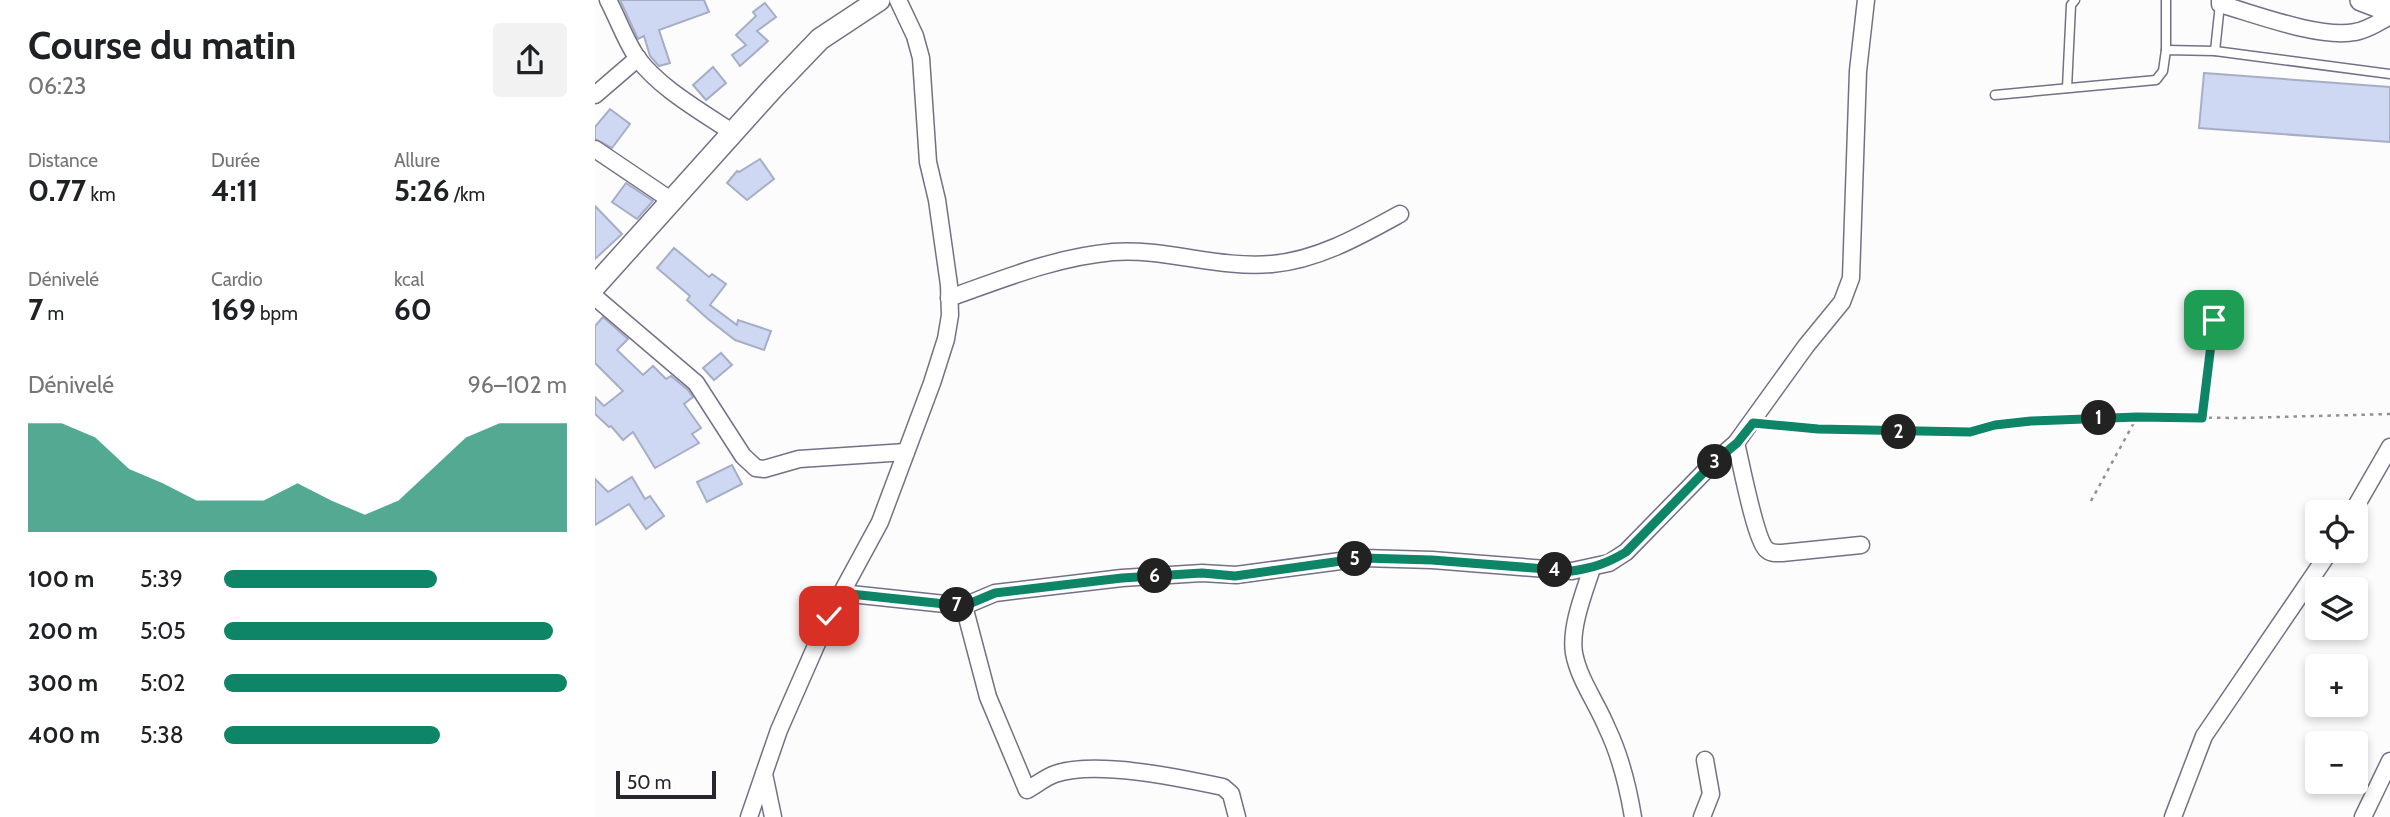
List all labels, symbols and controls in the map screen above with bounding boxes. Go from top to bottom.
text: Course du matin [28,22,296,69]
button: share [493,23,567,97]
text: 06:23 [28,72,86,100]
text: Distance [28,149,98,172]
text: Durée [211,149,260,172]
text: Allure [394,149,440,172]
text: 0.77 [28,172,86,209]
text: 4:11 [211,172,258,209]
text: 5:26 [394,172,450,209]
text: km [86,183,116,206]
text: /km [450,183,485,206]
text: Dénivelé [28,268,99,291]
text: Cardio [211,268,263,291]
text: kcal [394,268,424,291]
pin [2184,290,2244,350]
text: 7 [28,291,43,328]
text: 169 [211,291,256,328]
text: 60 [394,291,432,328]
icon: arrive [2195,301,2233,339]
text: m [43,302,64,325]
text: bpm [256,302,298,325]
text: Dénivelé [28,371,114,399]
text: 96–102 m [468,371,567,399]
pin: 1 [2081,400,2117,436]
text: 1 [2095,406,2102,429]
pin: 2 [1881,414,1917,450]
text: 2 [1893,420,1904,443]
pin: 3 [1697,444,1733,480]
text: 3 [1709,450,1720,473]
map controls [2305,500,2368,794]
button: locate [2305,500,2368,563]
pin: 5 [1337,542,1373,576]
text: 5 [1349,547,1360,570]
pin: 4 [1537,552,1573,588]
pin: 6 [1137,558,1173,594]
text: 4 [1549,558,1560,581]
text: 6 [1149,564,1160,587]
text: 100 m [28,565,94,593]
text: 5:39 [140,565,183,593]
button: layers [2305,577,2368,640]
pin [799,586,859,646]
pin: 7 [939,588,975,622]
text: 7 [952,593,961,616]
icon: check [810,597,848,635]
text: 200 m [28,617,98,645]
text: 5:05 [140,617,186,645]
button: + [2305,654,2368,717]
text: 300 m [28,669,98,697]
text: 5:02 [140,669,185,697]
text: 400 m [28,721,100,749]
text: 5:38 [140,721,184,749]
button: − [2305,731,2368,794]
scale bar [616,768,716,800]
text: 50 m [627,771,671,794]

